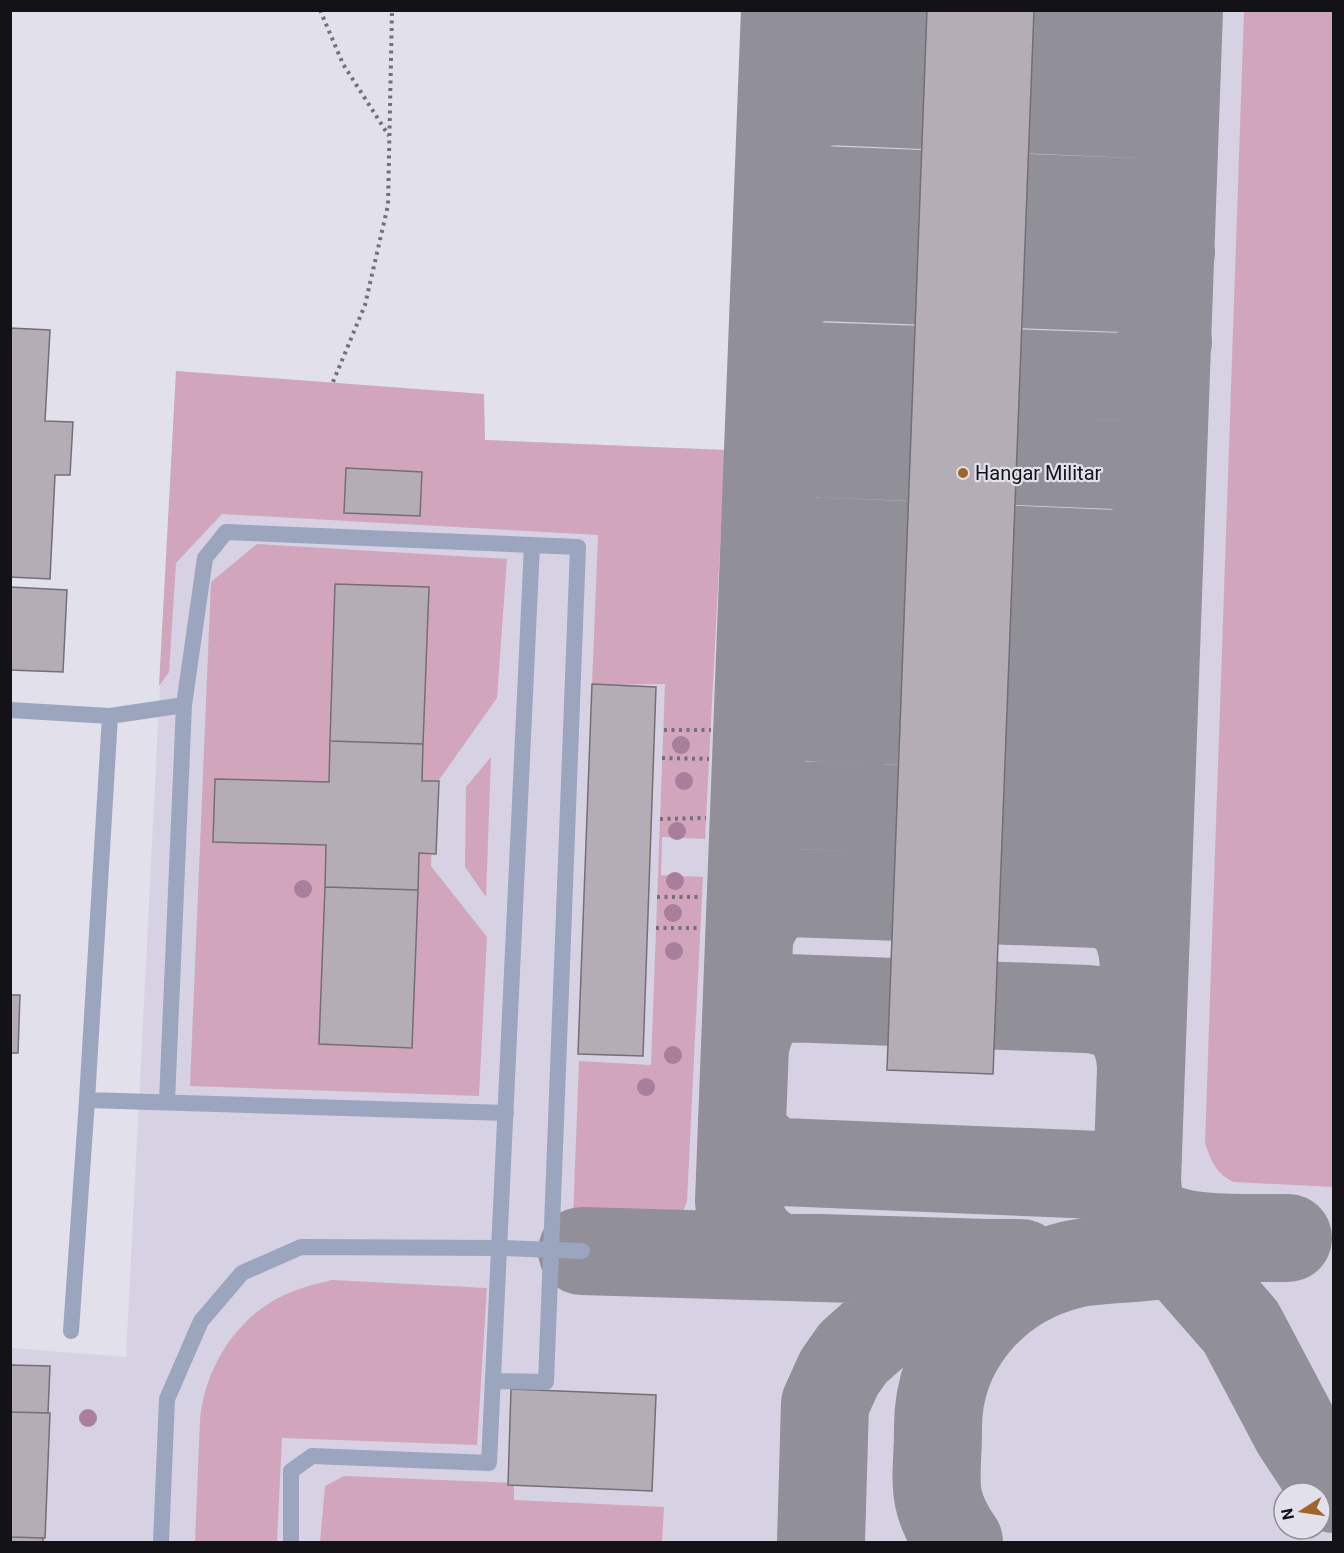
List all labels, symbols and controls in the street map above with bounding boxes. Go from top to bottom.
place label: Hangar Militar [975,461,1102,485]
marker: Hangar Militar [956,466,970,480]
north arrow [1272,1481,1332,1541]
text: N [1277,1507,1298,1522]

